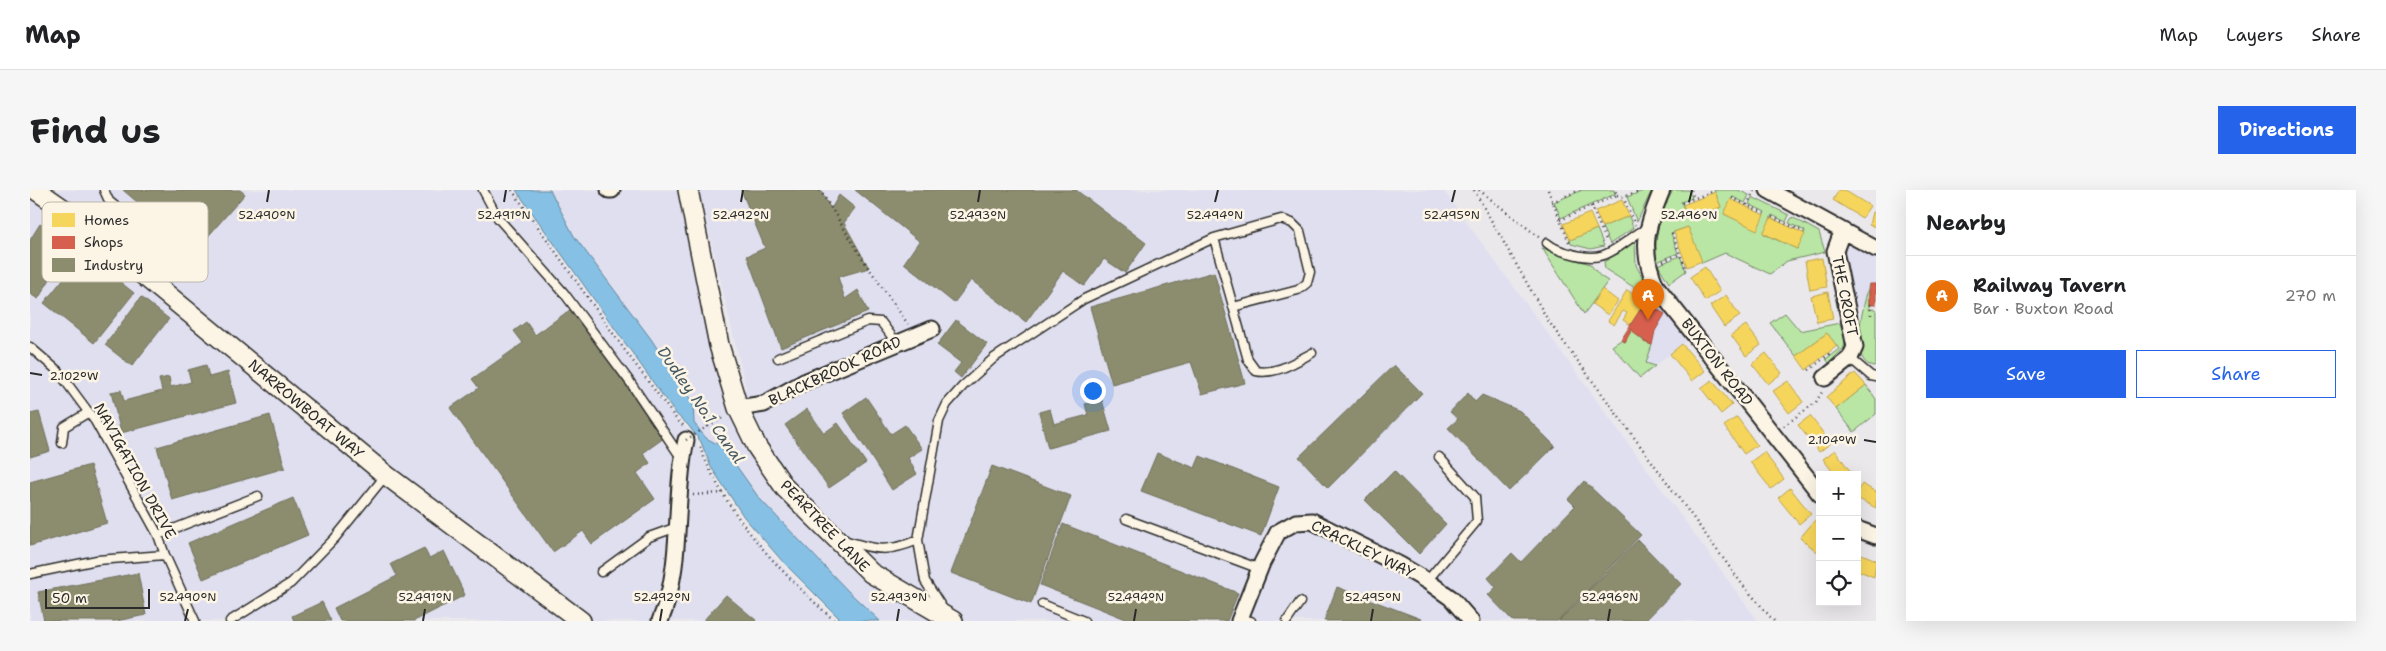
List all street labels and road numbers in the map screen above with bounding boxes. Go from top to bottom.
street label: THE CROFT [1827,254,1863,338]
street label: BUXTON ROAD [1677,314,1758,410]
street label: BLACKBROOK ROAD [766,331,905,410]
street label: NARROWBOAT WAY [244,355,368,463]
street label: NAVIGATION DRIVE [89,399,181,543]
street label: PEARTREE LANE [776,476,874,576]
street label: CRACKLEY WAY [1308,515,1418,583]

